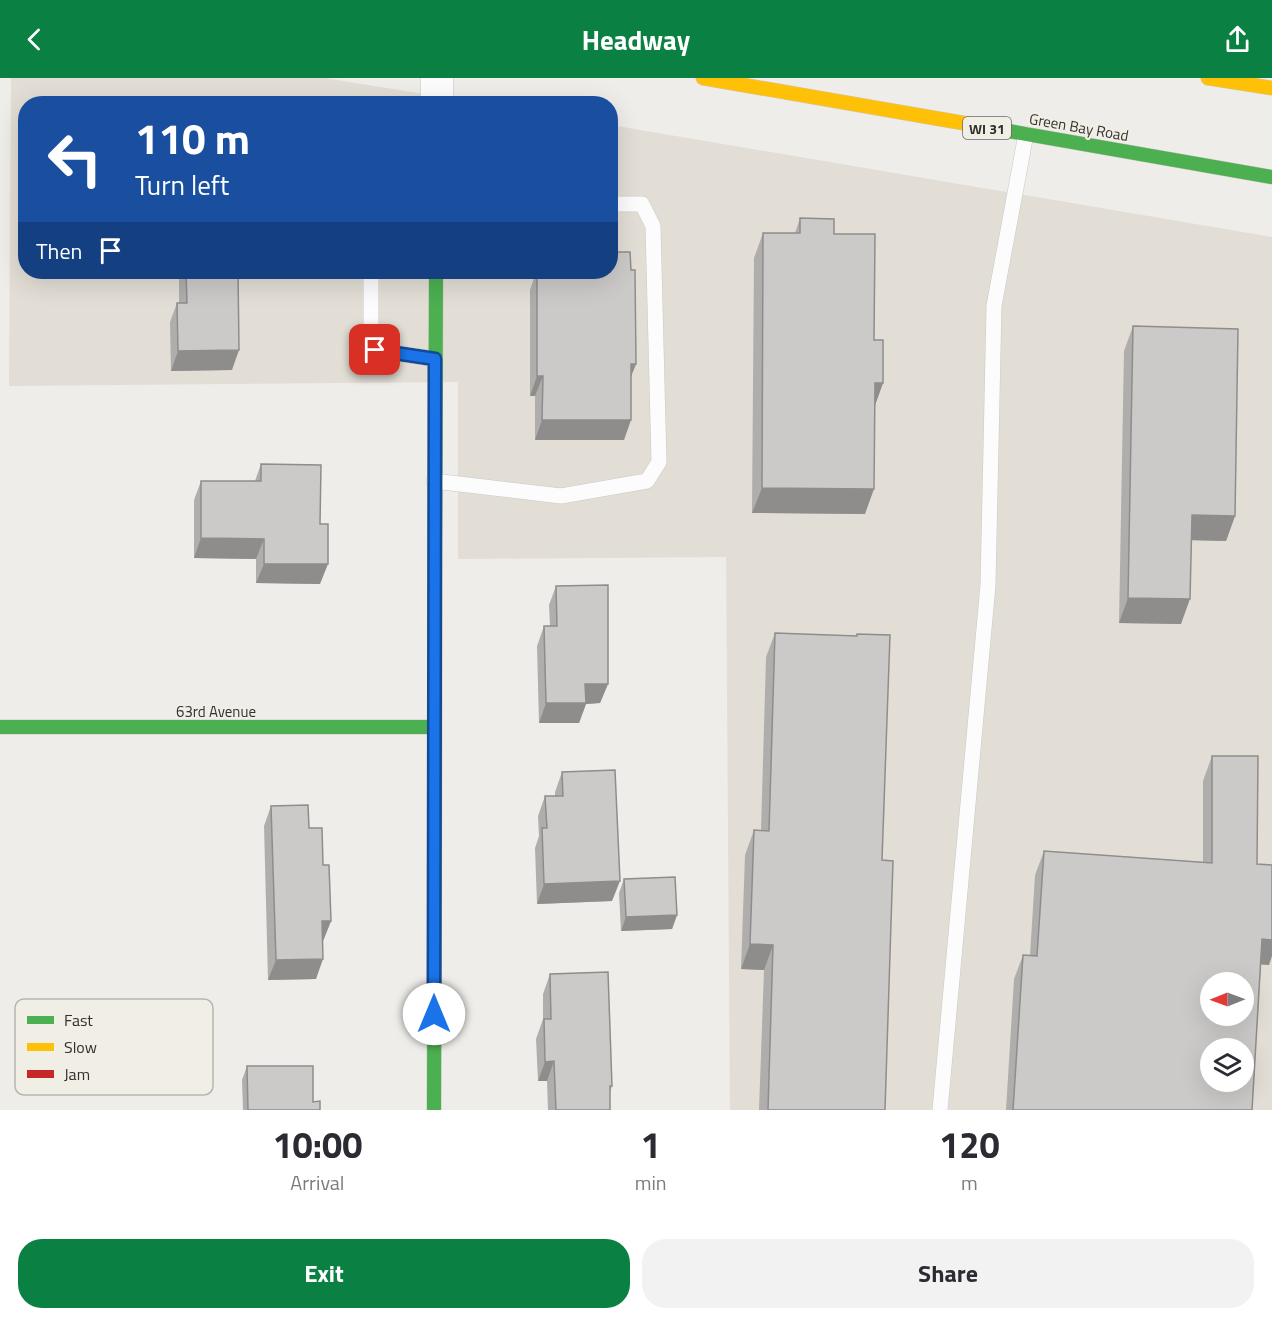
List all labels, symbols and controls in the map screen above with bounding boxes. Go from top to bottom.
text: Headway [582,19,690,60]
icon: back [18,23,51,56]
icon: share [1221,23,1254,56]
text: 110 m [135,106,250,170]
street label: Green Bay Road [1028,107,1130,147]
road number: WI 31 [963,117,1011,139]
icon: left [36,120,114,198]
text: Turn left [135,164,229,205]
text: Then [36,234,82,268]
icon: arrive [94,234,127,267]
pin [349,324,400,375]
icon: arrive [358,333,391,366]
street label: 63rd Avenue [176,700,256,723]
north arrow [1200,972,1254,1026]
map controls [1200,972,1254,1092]
position arrow [402,982,466,1046]
legend [15,999,213,1095]
text: Fast [64,1008,93,1032]
text: Slow [64,1035,97,1059]
button: layers [1200,1038,1254,1092]
text: Jam [64,1062,90,1086]
text: 10:00 [272,1117,362,1172]
text: 1 [641,1117,661,1172]
text: 120 [939,1117,1000,1172]
text: Arrival [290,1167,345,1198]
text: min [635,1167,667,1198]
text: m [961,1167,978,1198]
button: Exit [18,1239,630,1308]
button: Share [642,1239,1254,1308]

